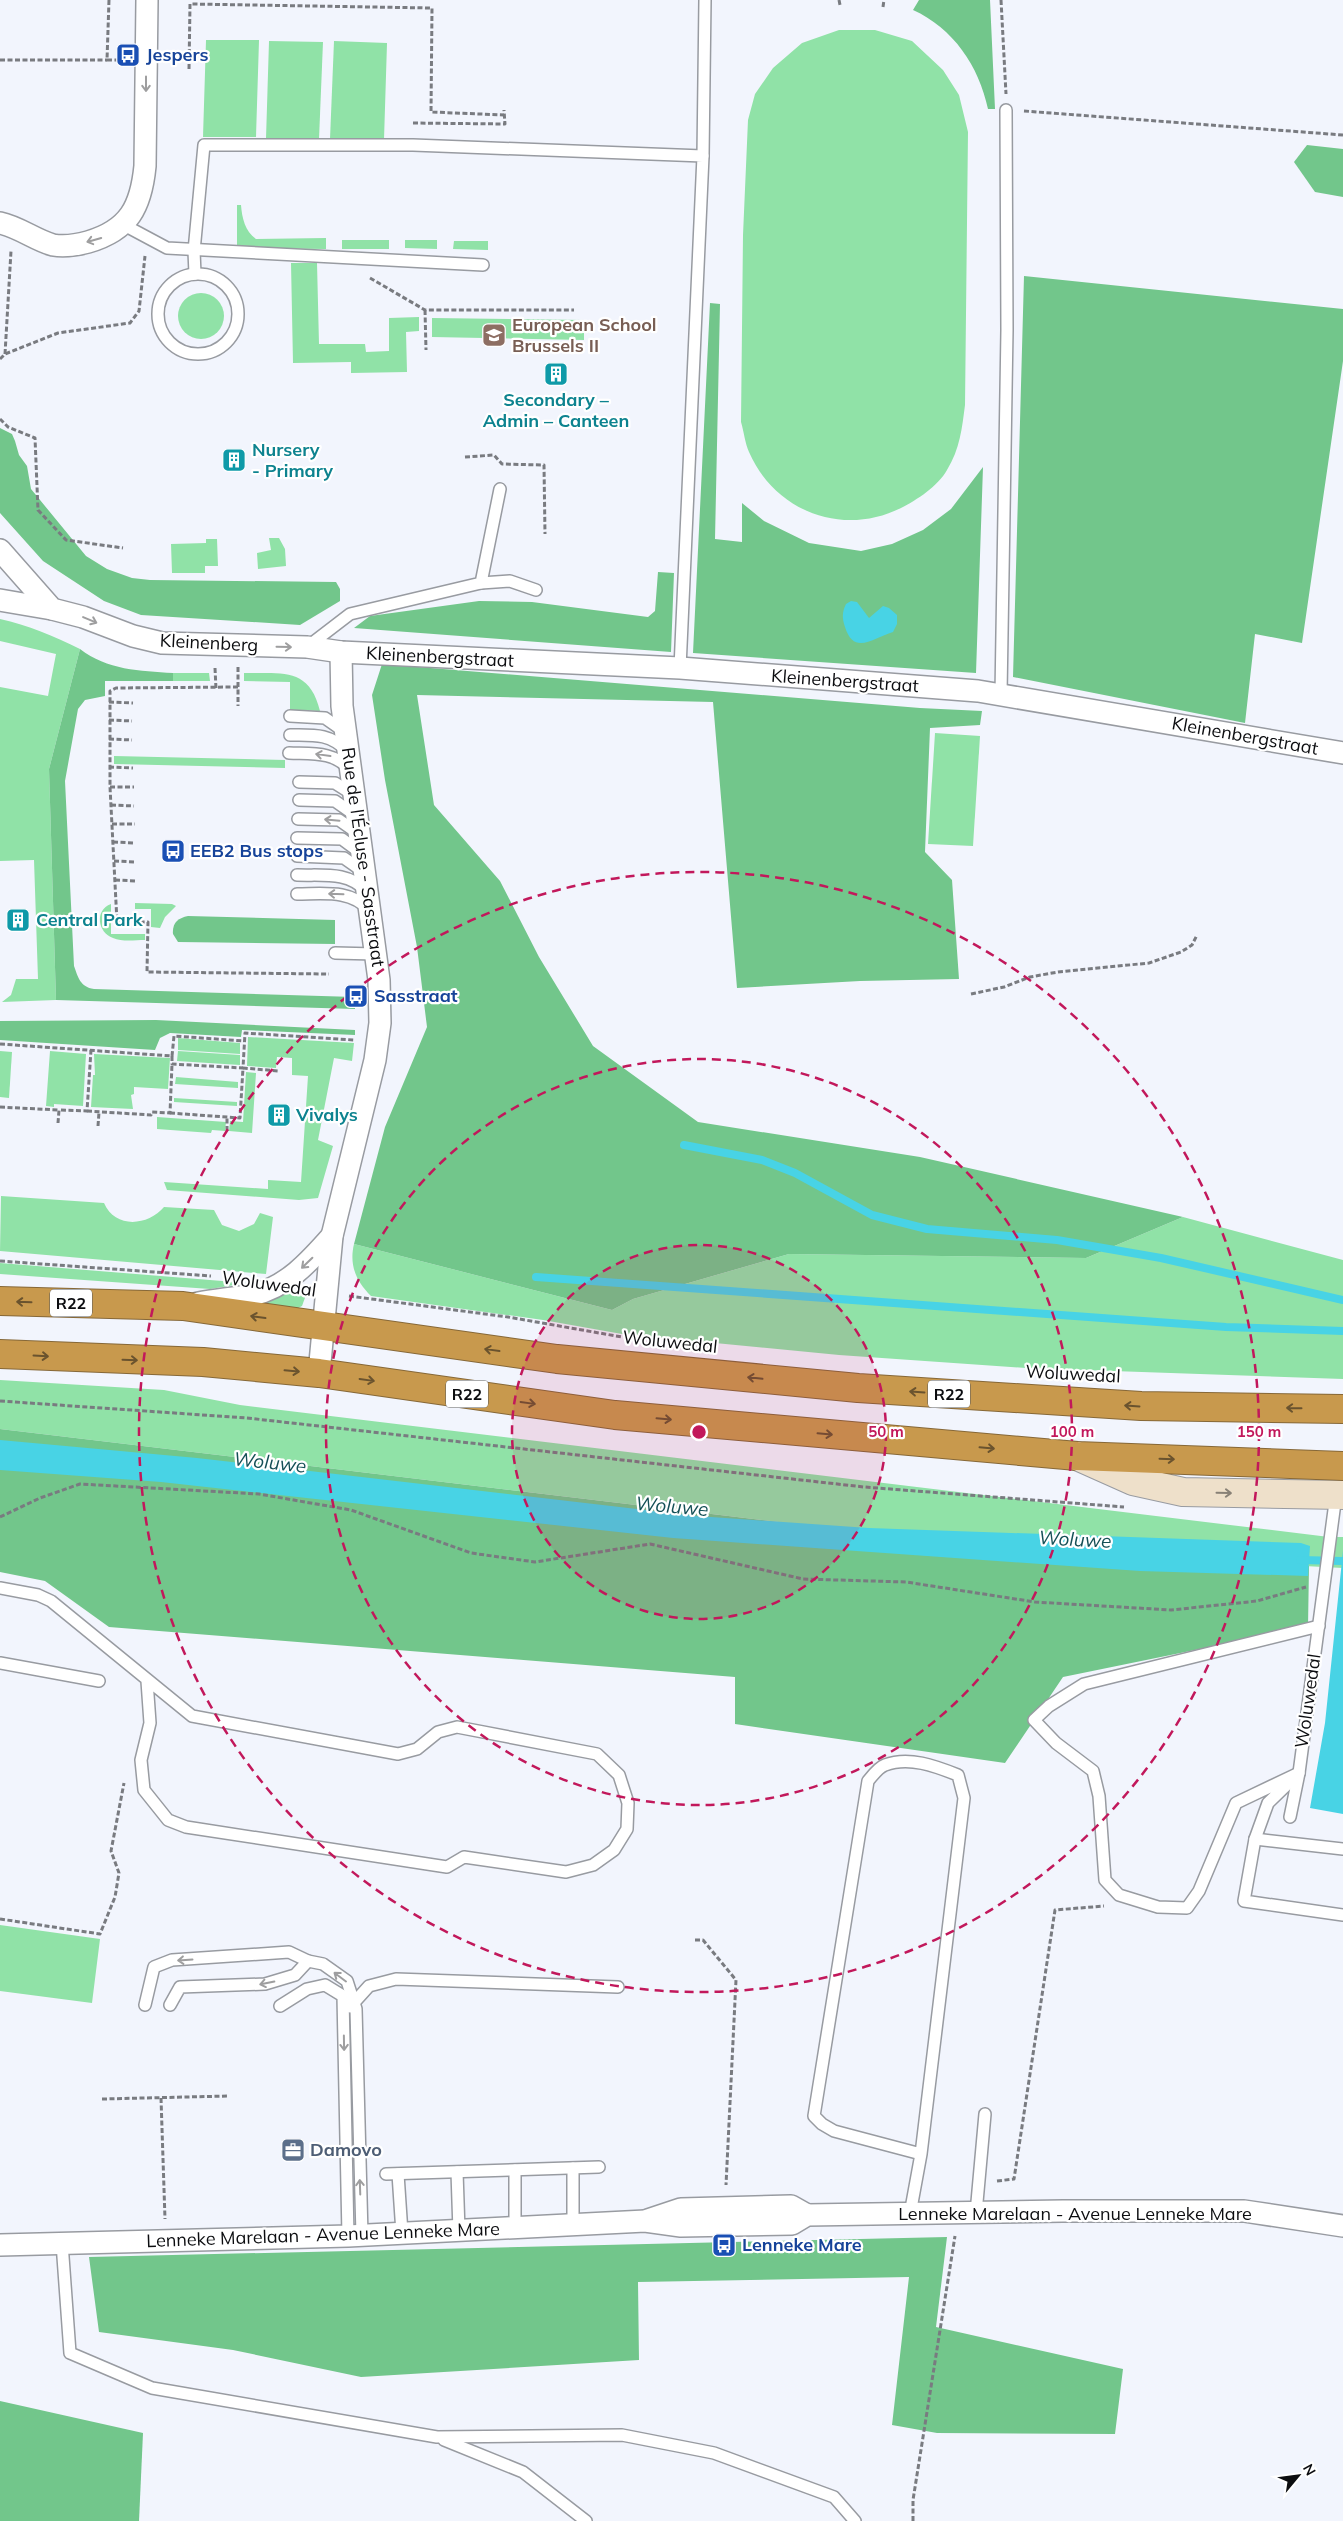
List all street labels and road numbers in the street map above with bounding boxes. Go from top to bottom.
street label: Kleinenberg [159,628,259,657]
street label: Kleinenbergstraat [366,641,515,672]
street label: Kleinenbergstraat [770,664,920,697]
street label: Kleinenbergstraat [1170,711,1320,760]
street label: Rue de l'Écluse - Sasstraat [337,746,390,968]
street label: Woluwedal [220,1265,318,1302]
road number: R22 [50,1290,92,1316]
street label: Woluwedal [622,1325,719,1358]
street label: Woluwedal [1025,1360,1121,1387]
road number: R22 [446,1380,488,1408]
road number: R22 [928,1380,970,1408]
street label: Woluwedal [1289,1652,1326,1750]
street label: Lenneke Marelaan - Avenue Lenneke Mare [898,2202,1252,2225]
street label: Lenneke Marelaan - Avenue Lenneke Mare [146,2217,500,2252]

